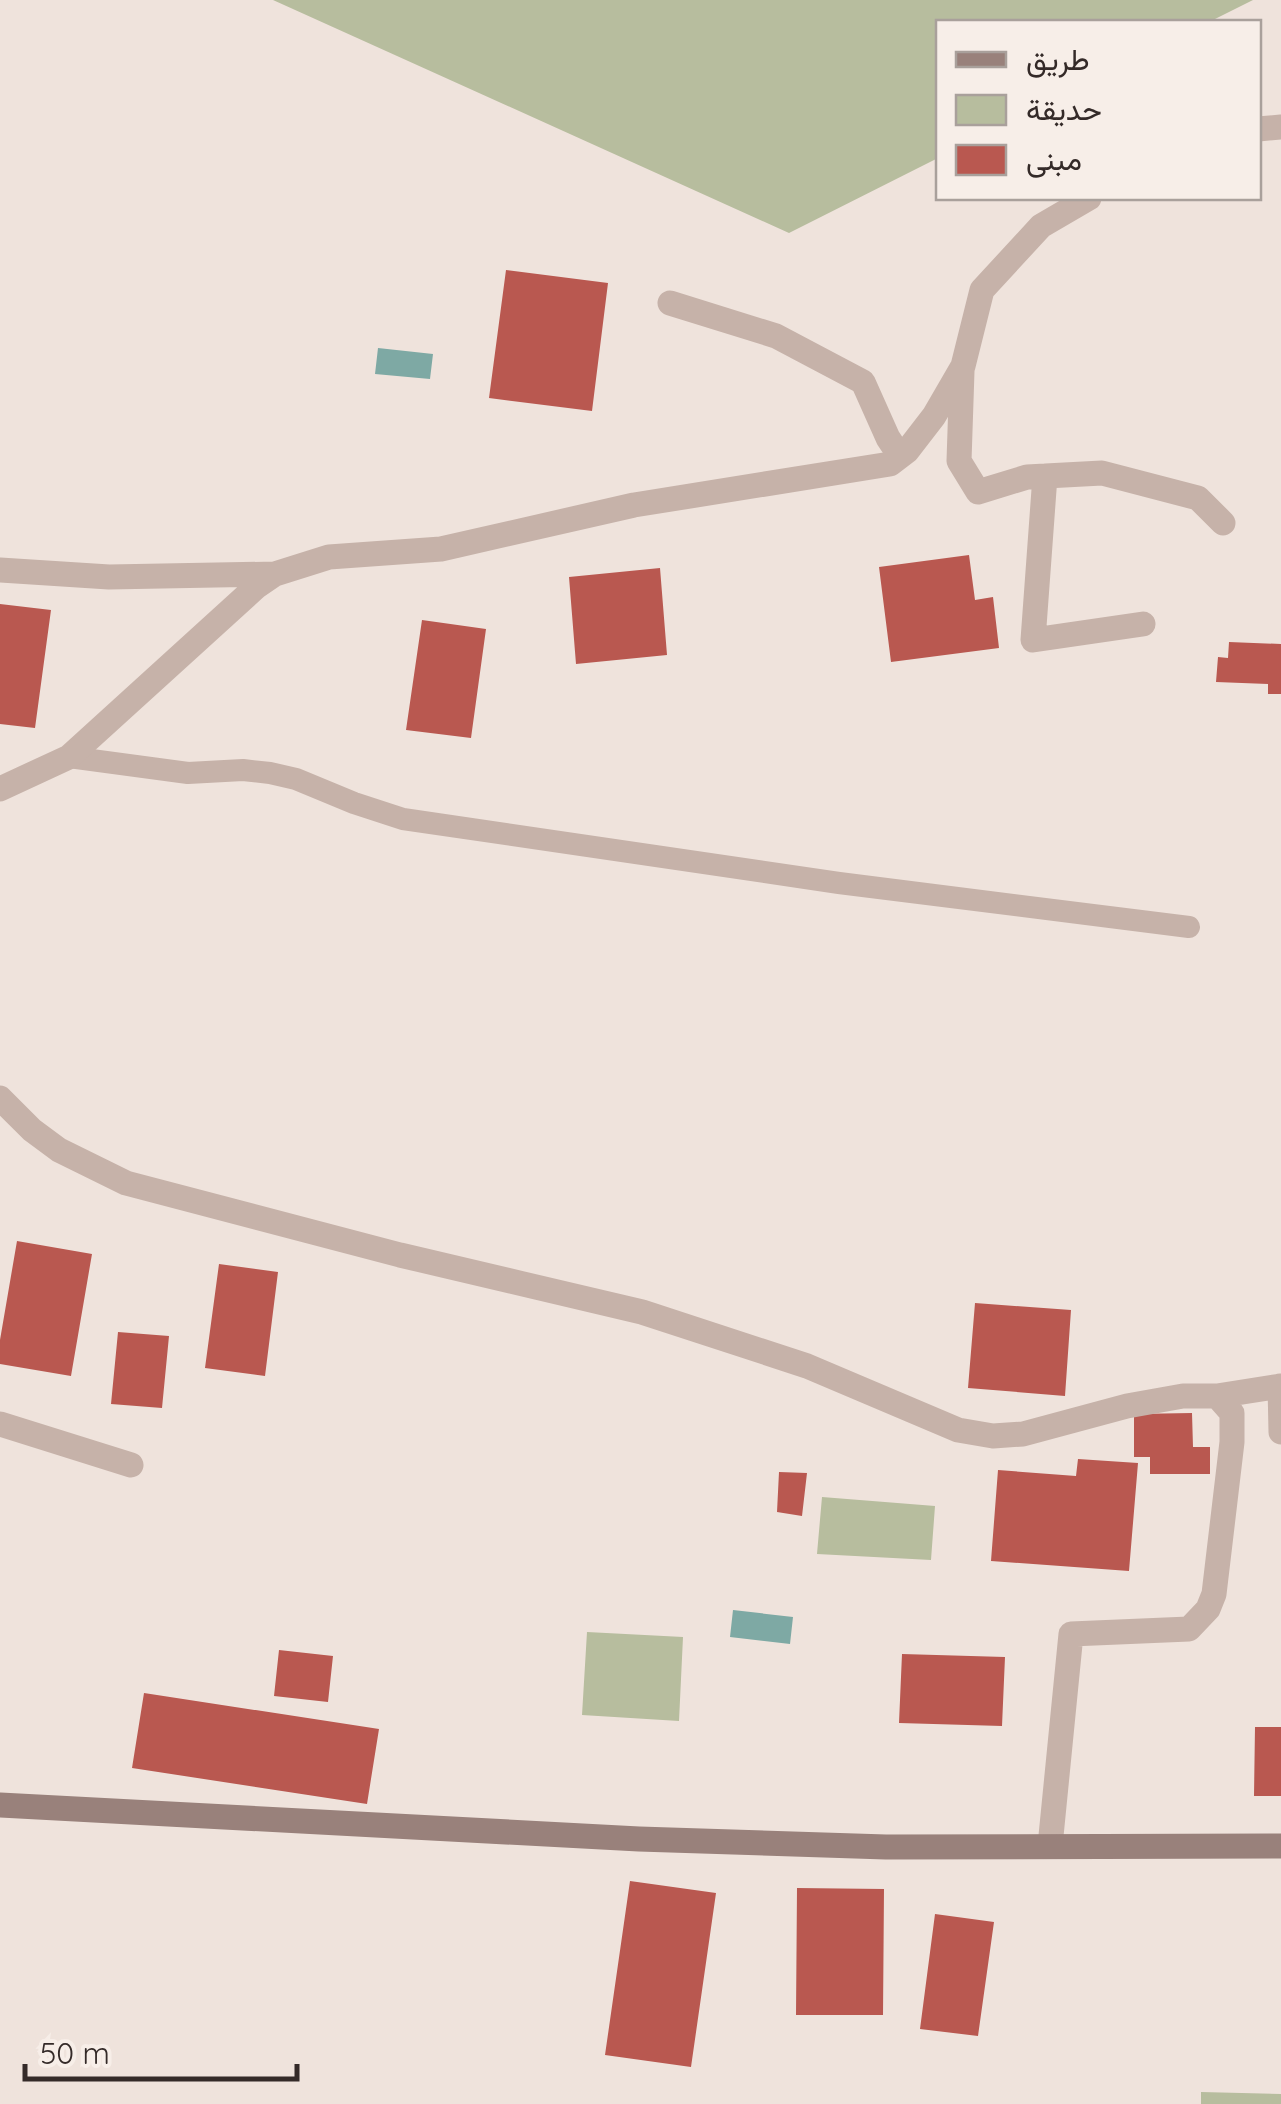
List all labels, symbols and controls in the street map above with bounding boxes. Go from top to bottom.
legend [936,20,1261,200]
text: طريق [1026,40,1090,78]
text: حديقة [1026,90,1102,128]
text: مبنى [1026,140,1082,178]
scale bar [25,2019,298,2081]
text: 50 m [40,2034,110,2072]

